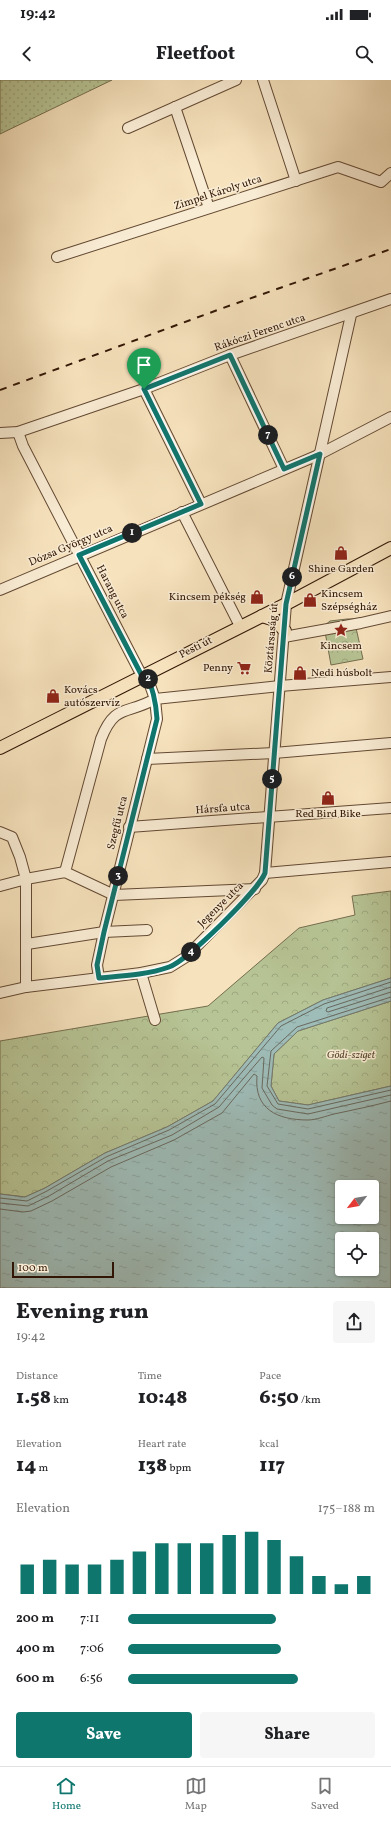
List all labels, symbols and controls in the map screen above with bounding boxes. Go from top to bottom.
text: 19:42 [20,4,55,25]
text: Fleetfoot [156,42,235,67]
icon: back [16,43,38,65]
icon: search [353,43,375,65]
street label: Zimpel Károly utca [172,172,264,214]
street label: Rákóczi Ferenc utca [212,310,308,356]
pin [127,348,161,389]
icon: arrive [133,354,155,376]
pin: 7 [258,425,278,445]
text: 7 [265,427,271,442]
street label: Dózsa György utca [27,521,116,570]
pin: 1 [122,523,142,543]
text: 1 [130,525,134,540]
shop icon: Shine Garden [333,545,349,561]
street label: Harang utca [92,562,132,622]
place label: Shine Garden [308,562,374,577]
pin: 6 [282,567,302,587]
text: 6 [289,569,295,584]
place label: Kincsem Szépségház [321,587,378,615]
shop icon: Kincsem pékség [249,589,265,605]
place label: Kincsem pékség [169,590,246,605]
shop icon: Kincsem Szépségház [302,592,318,608]
street label: Köztársaság út [261,602,283,674]
place icon: Kincsem [333,622,349,638]
street label: Pesti út [177,633,215,663]
place label: Kincsem [320,639,362,654]
supermarket icon: Penny [236,660,252,676]
place label: Penny [203,661,233,676]
shop icon: Nedi húsbolt [292,665,308,681]
place label: Nedi húsbolt [311,666,373,681]
pin: 2 [138,669,158,689]
text: 2 [145,671,151,686]
place label: Kovács autószervíz [64,683,120,711]
shop icon: Kovács autószervíz [45,688,61,704]
pin: 5 [262,769,282,789]
text: 5 [269,771,275,786]
shop icon: Red Bird Bike [320,790,336,806]
street label: Szegfű utca [104,794,132,851]
street label: Hársfa utca [195,800,251,818]
place label: Red Bird Bike [295,807,361,822]
pin: 3 [108,866,128,886]
text: 3 [115,868,121,883]
street label: Jegenye utca [195,878,248,931]
pin: 4 [181,942,201,962]
text: 4 [188,944,194,959]
park label: Gödi-sziget [327,1048,376,1063]
north arrow [335,1180,379,1224]
map controls [335,1180,379,1276]
button: locate [335,1232,379,1276]
scale bar [12,1260,114,1279]
text: 100 m [18,1261,48,1276]
text: Evening run [16,1297,149,1328]
button: share [333,1301,375,1343]
text: 19:42 [16,1328,46,1346]
text: Distance [16,1369,58,1384]
text: Time [138,1369,162,1384]
text: Pace [259,1369,281,1384]
text: 1.58 [16,1384,51,1412]
text: 10:48 [138,1384,188,1412]
text: 6:50 [259,1384,299,1412]
text: km [51,1393,69,1408]
text: /km [299,1393,321,1408]
text: Elevation [16,1437,62,1452]
text: Heart rate [138,1437,186,1452]
text: kcal [259,1437,279,1452]
text: 14 [16,1452,36,1480]
text: 138 [138,1452,167,1480]
text: 117 [259,1452,285,1480]
text: m [36,1461,48,1476]
text: bpm [167,1461,191,1476]
text: Elevation [16,1500,70,1518]
text: 175–188 m [318,1500,375,1518]
text: 200 m [16,1610,54,1628]
text: 7:11 [80,1610,99,1628]
text: 400 m [16,1640,55,1658]
text: 7:06 [80,1640,104,1658]
text: 600 m [16,1670,54,1688]
text: 6:56 [80,1670,102,1688]
button: Save [16,1712,192,1758]
button: Share [200,1712,375,1758]
tab: Home [52,1775,81,1814]
tab: Map [185,1775,207,1814]
tab: Saved [311,1775,339,1814]

